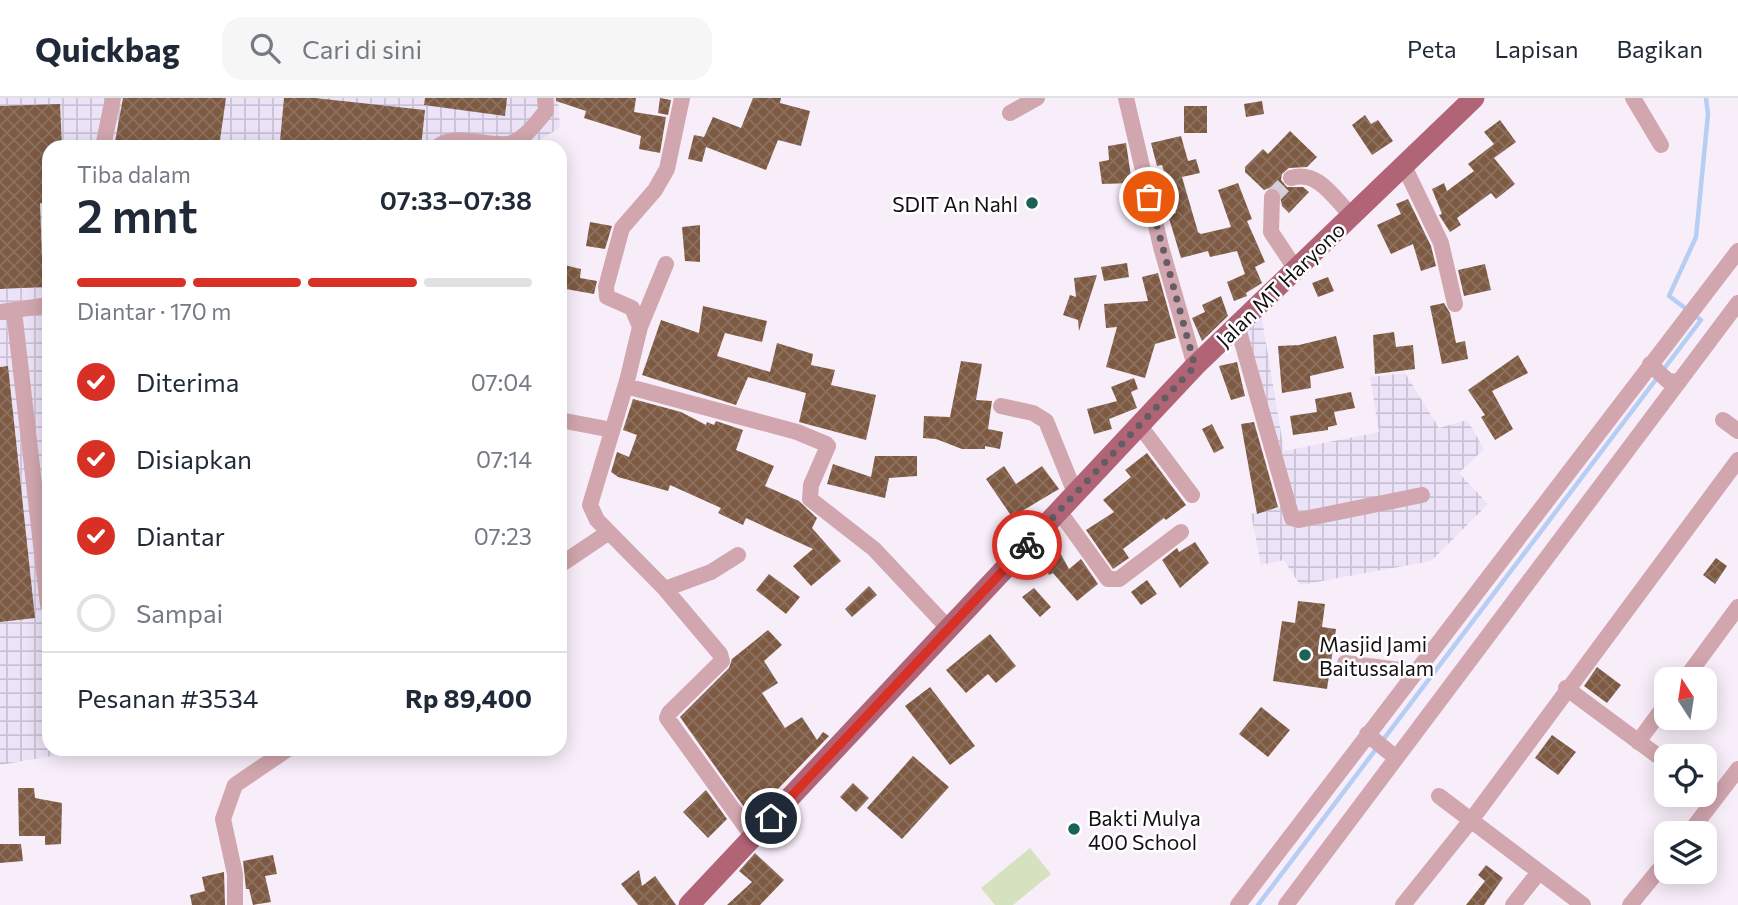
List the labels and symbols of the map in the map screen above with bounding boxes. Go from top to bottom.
pin [1119,167,1179,227]
place label: SDIT An Nahl [892,191,1018,216]
marker: SDIT An Nahl [1024,195,1040,211]
street label: Jalan MT Haryono [1211,216,1349,352]
courier [992,510,1062,580]
place label: Masjid Jami Baitussalam [1319,631,1434,680]
marker: Masjid Jami Baitussalam [1297,647,1313,663]
north arrow [1654,667,1717,730]
pin [741,788,801,848]
place label: Bakti Mulya 400 School [1088,805,1201,854]
marker: Bakti Mulya 400 School [1066,821,1082,837]

